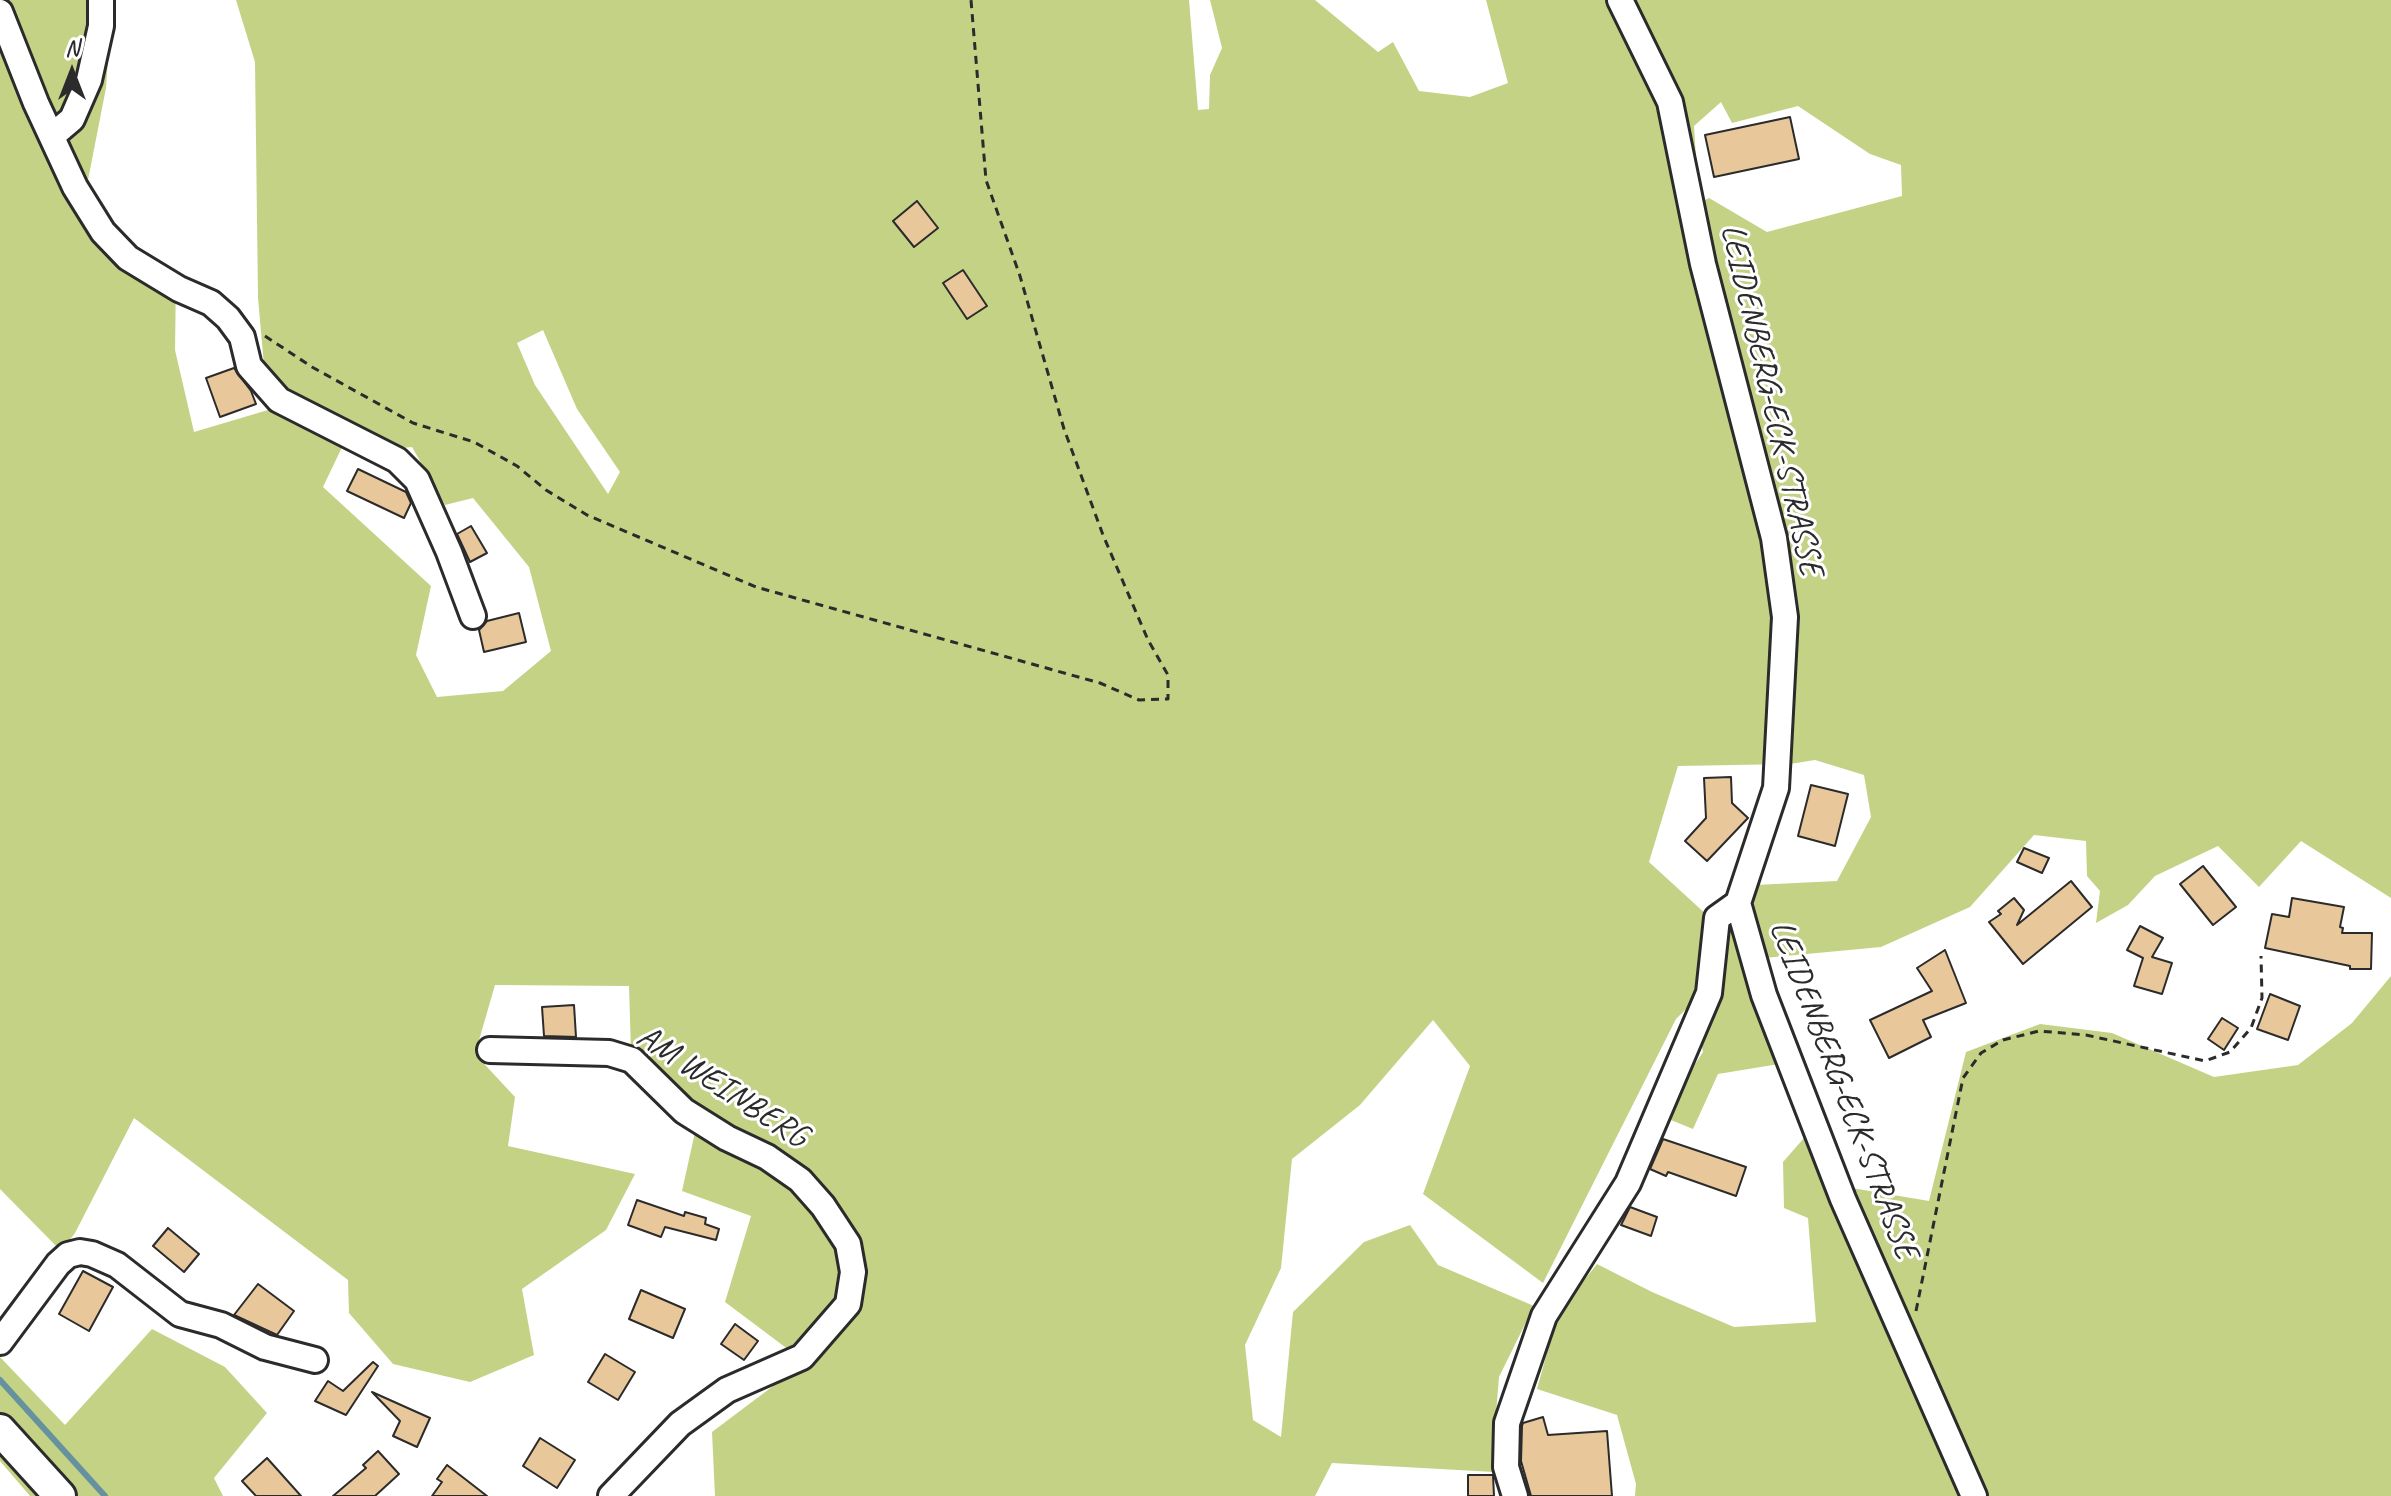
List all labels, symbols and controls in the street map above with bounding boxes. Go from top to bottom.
north arrow [32,32,112,112]
text: N [65,34,79,62]
street label: LEIDENBERG-ECK-STRASSE [1711,220,1831,580]
street label: LEIDENBERG-ECK-STRASSE [1760,915,1926,1265]
street label: AM WEINBERG [629,1017,815,1157]

